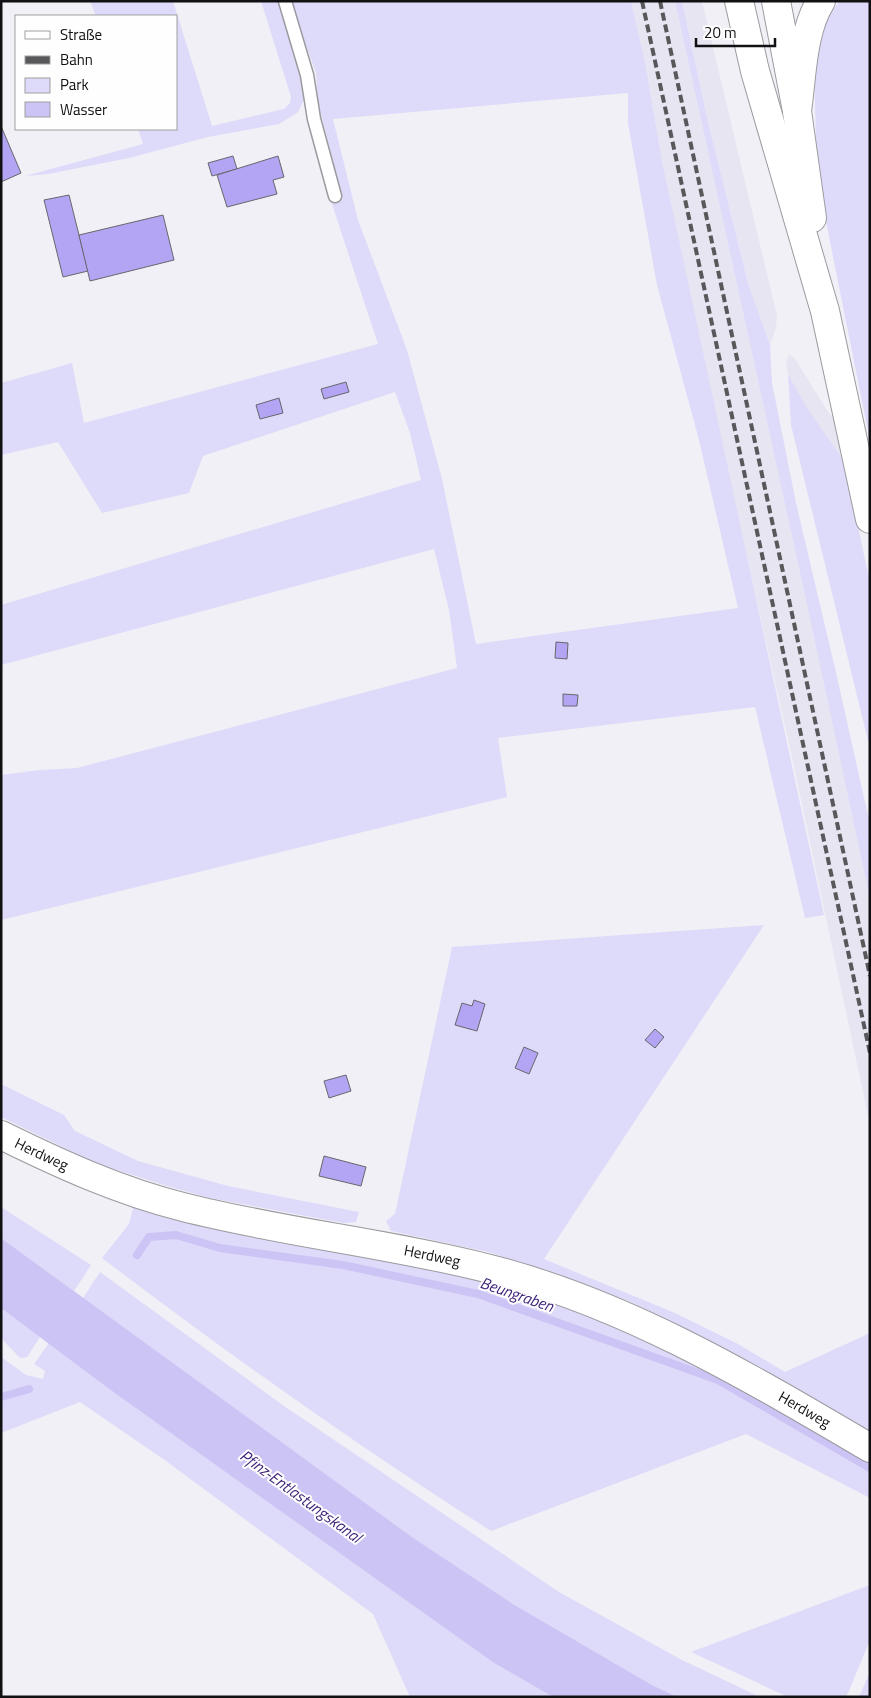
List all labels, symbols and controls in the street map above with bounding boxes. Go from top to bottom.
legend [15,15,178,130]
scale bar [696,15,775,47]
text: 20 m [704,21,737,44]
text: Straße [60,23,102,46]
text: Bahn [60,48,93,71]
text: Park [60,73,89,96]
text: Wasser [60,98,107,121]
street label: Herdweg [11,1131,73,1176]
street label: Herdweg [402,1238,463,1273]
water label: Beungraben [477,1270,558,1318]
street label: Herdweg [774,1385,836,1434]
water label: Pfinz-Entlastungskanal [235,1444,368,1549]

